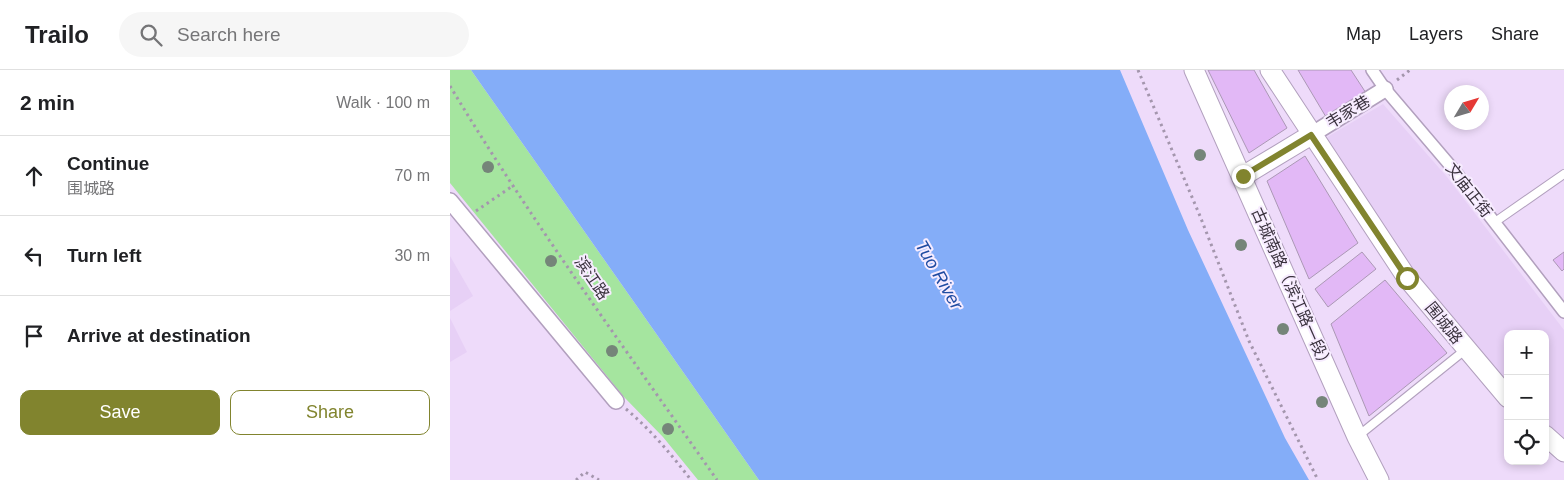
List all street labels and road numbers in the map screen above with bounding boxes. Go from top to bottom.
street label: 韦家巷 [1323,92,1373,132]
street label: 文庙正街 [1443,160,1495,220]
street label: 古城南路（滨江路一段） [1248,205,1336,373]
street label: 滨江路 [572,253,612,303]
street label: 围城路 [1422,299,1466,347]

